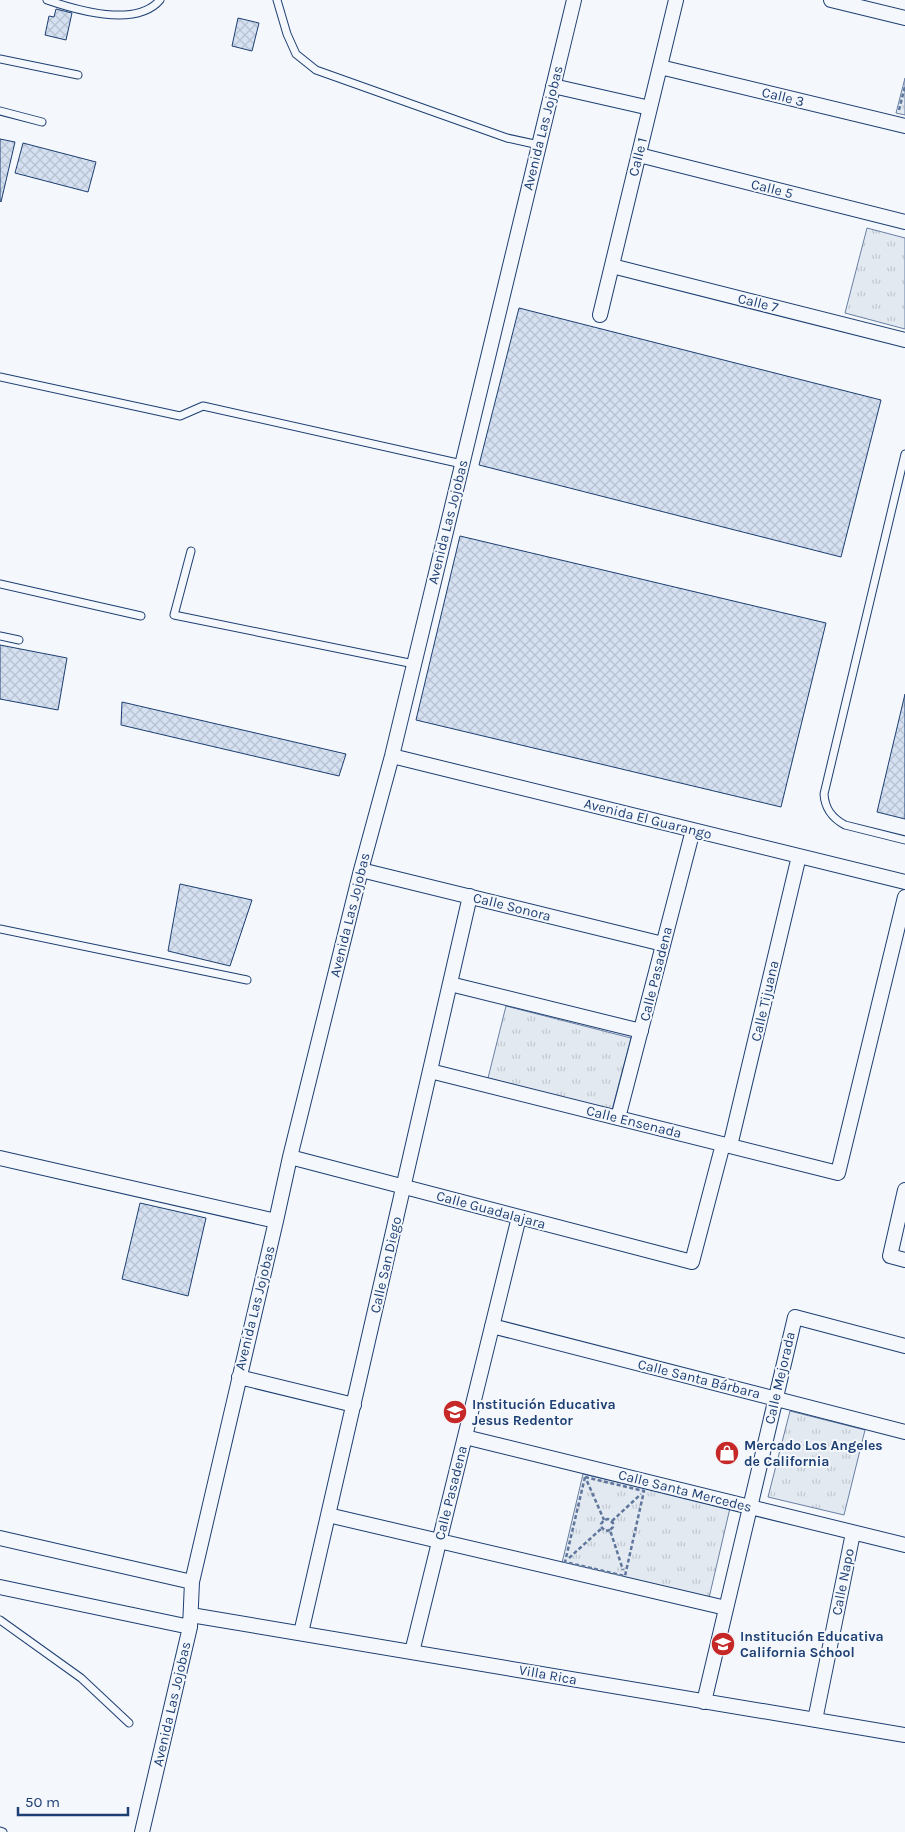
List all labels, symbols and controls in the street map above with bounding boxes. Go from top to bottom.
street label: Avenida Las Jojobas [519,64,567,192]
street label: Calle 3 [760,84,806,110]
street label: Calle 1 [625,136,651,178]
street label: Calle 5 [749,176,795,202]
street label: Calle 7 [736,290,780,316]
street label: Avenida Las Jojobas [424,458,472,586]
street label: Avenida El Guarango [582,795,714,843]
street label: Avenida Las Jojobas [326,851,374,979]
street label: Calle Sonora [471,889,553,925]
street label: Calle Pasadena [636,925,676,1023]
street label: Calle Tijuana [747,959,783,1043]
street label: Calle Ensenada [585,1102,683,1142]
street label: Calle Guadalajara [435,1187,547,1233]
street label: Calle San Diego [367,1215,405,1315]
street label: Avenida Las Jojobas [231,1244,279,1372]
street label: Calle Mejorada [761,1330,799,1426]
street label: Calle Santa Bárbara [636,1356,762,1402]
place label: Institución Educativa Jesus Redentor [472,1396,616,1429]
school or university icon: Institución Educativa Jesus Redentor [442,1399,468,1425]
place label: Mercado Los Angeles de California [744,1437,883,1470]
shop icon: Mercado Los Angeles de California [714,1440,740,1466]
street label: Calle Pasadena [431,1444,471,1542]
street label: Calle Santa Mercedes [617,1466,753,1516]
street label: Calle Napo [828,1547,858,1617]
place label: Institución Educativa California School [740,1628,884,1661]
school or university icon: Institución Educativa California School [710,1631,736,1657]
street label: Avenida Las Jojobas [149,1640,195,1768]
street label: Villa Rica [518,1662,578,1688]
scale bar [18,1784,128,1816]
text: 50 m [25,1793,60,1811]

